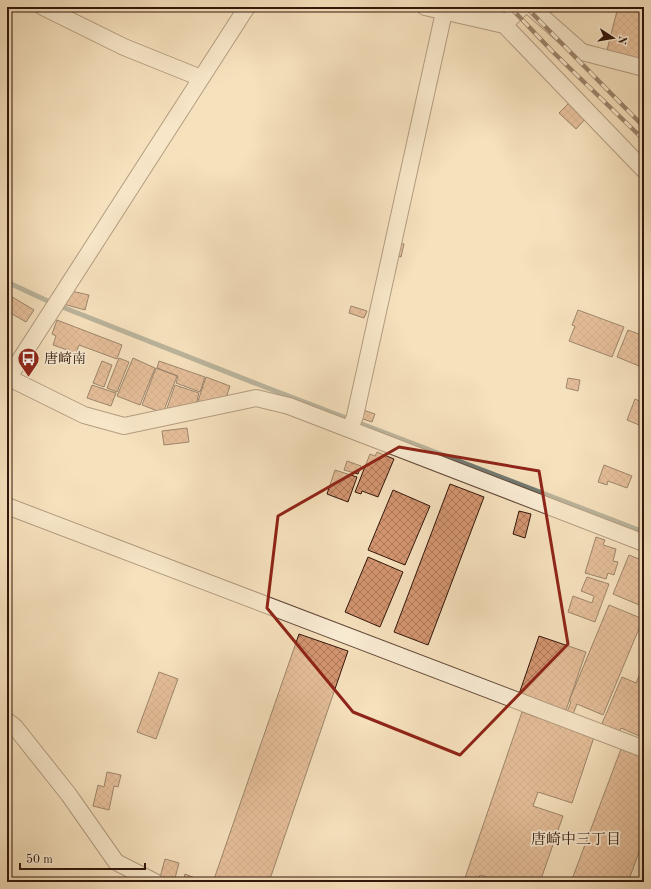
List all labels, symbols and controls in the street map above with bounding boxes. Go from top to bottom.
north arrow [593,18,633,58]
text: N [615,35,628,46]
bus stop icon: 唐崎南 [16,346,42,379]
place label: 唐崎南 [44,351,86,366]
district label: 唐崎中三丁目 [531,831,621,848]
scale bar [20,845,145,871]
text: 50 m [26,853,53,866]

